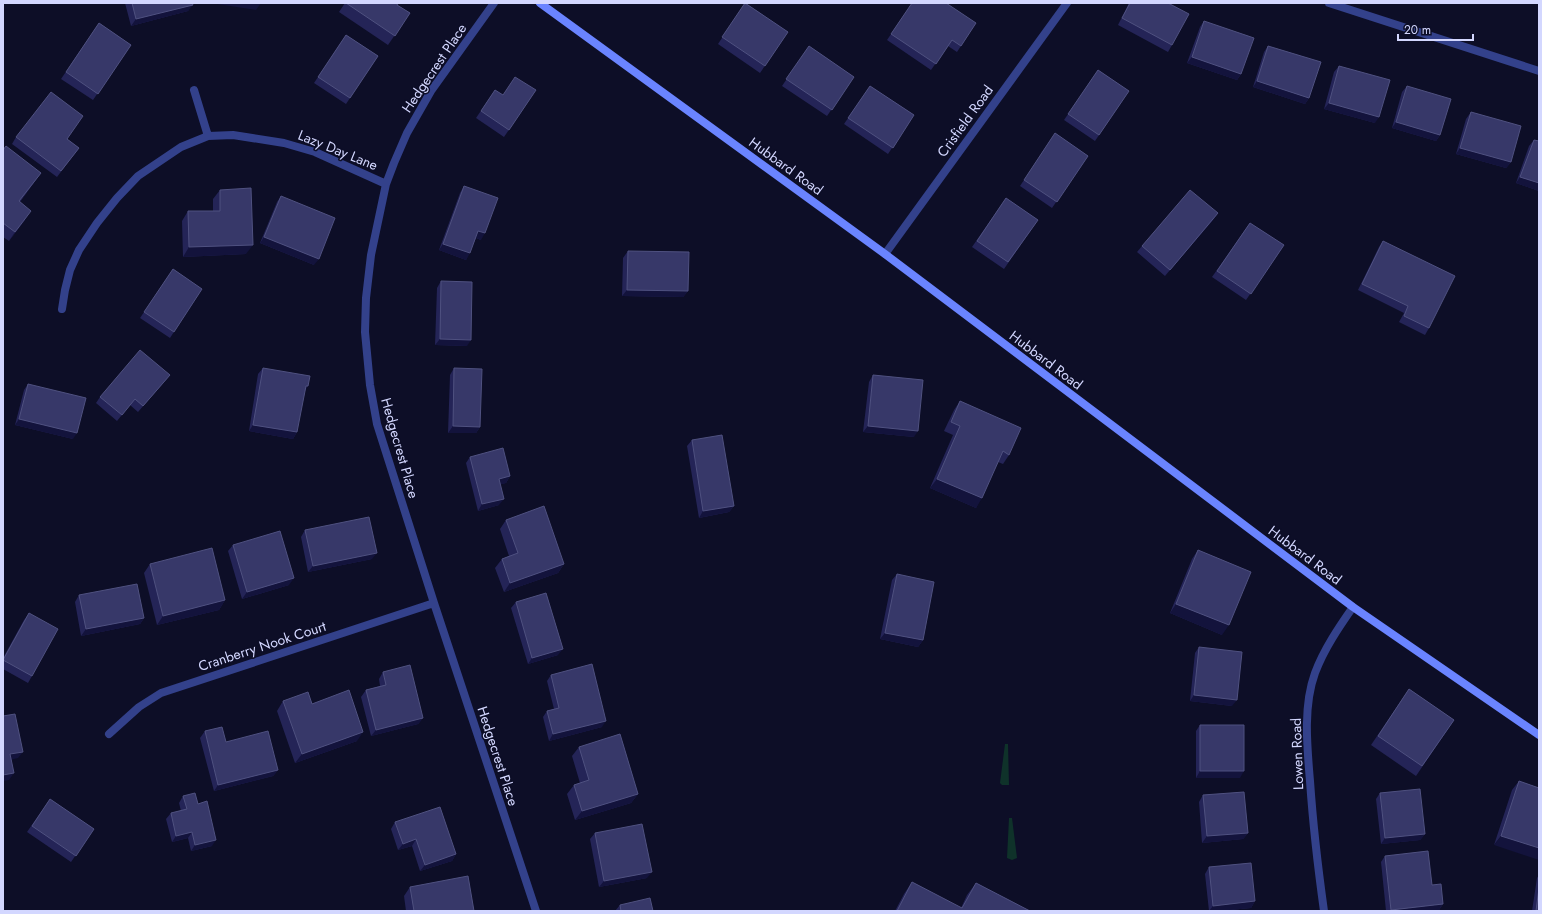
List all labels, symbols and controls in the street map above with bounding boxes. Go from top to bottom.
scale bar [1398,16,1473,42]
street label: Hedgecrest Place [397,19,471,117]
text: 20 m [1404,21,1431,39]
street label: Crisfield Road [932,81,998,161]
street label: Lazy Day Lane [295,125,381,175]
street label: Hubbard Road [745,132,827,200]
street label: Hubbard Road [1005,326,1087,394]
street label: Hedgecrest Place [376,395,424,501]
street label: Hubbard Road [1264,521,1346,589]
street label: Cranberry Nook Court [196,616,329,676]
street label: Hedgecrest Place [472,704,524,808]
street label: Lowen Road [1286,718,1308,790]

